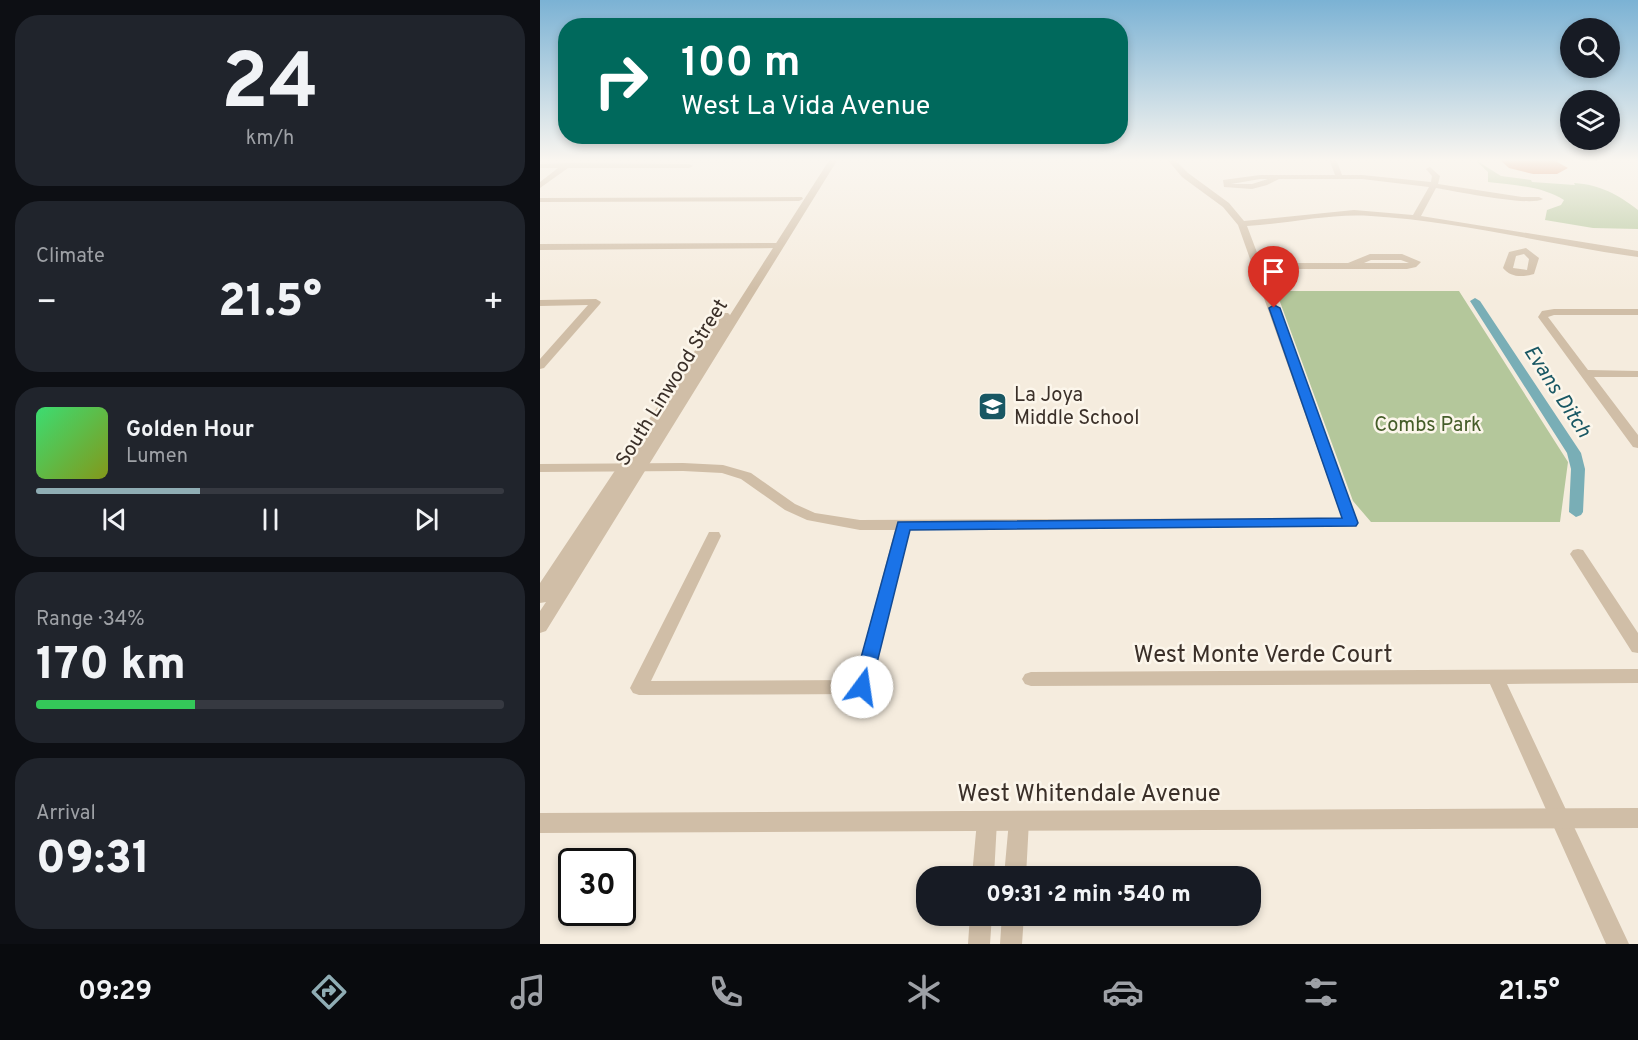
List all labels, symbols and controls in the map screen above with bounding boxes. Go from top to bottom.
map controls [1560,18,1620,150]
button: search [1560,18,1620,78]
text: 24 [221,37,319,136]
text: 100 m [681,38,800,91]
icon: right [582,42,660,120]
text: West La Vida Avenue [681,90,930,124]
button: layers [1560,90,1620,150]
text: km/h [246,126,294,152]
text: Climate [36,244,105,270]
pin [1248,246,1299,308]
icon: arrive [1257,255,1290,288]
text: 21.5° [218,275,322,332]
text: − [36,283,57,325]
text: + [483,283,504,325]
street label: South Linwood Street [611,295,735,472]
water label: Evans Ditch [1517,340,1597,444]
place label: La Joya Middle School [1014,383,1139,432]
school or university icon: La Joya Middle School [977,390,1009,422]
park label: Combs Park [1374,413,1482,439]
text: Golden Hour [126,417,254,444]
text: Lumen [126,444,188,470]
icon: previous [98,503,131,536]
icon: pause [254,503,287,536]
icon: next [410,503,443,536]
text: Range · 34% [36,607,145,633]
text: 170 km [36,638,186,695]
street label: West Monte Verde Court [1133,641,1393,671]
position arrow [830,655,894,719]
street label: West Whitendale Avenue [957,780,1221,810]
text: Arrival [36,801,96,827]
text: 09:31 [36,832,150,889]
speed limit sign: 30 [558,848,636,926]
text: 09:31 · 2 min · 540 m [986,882,1191,909]
icon: directions [308,971,350,1013]
icon: music [507,971,549,1013]
icon: phone [705,971,747,1013]
icon: climate [903,971,945,1013]
icon: car [1102,971,1144,1013]
icon: filters [1300,971,1342,1013]
text: 09:29 [78,975,152,1009]
text: 21.5° [1498,975,1560,1009]

